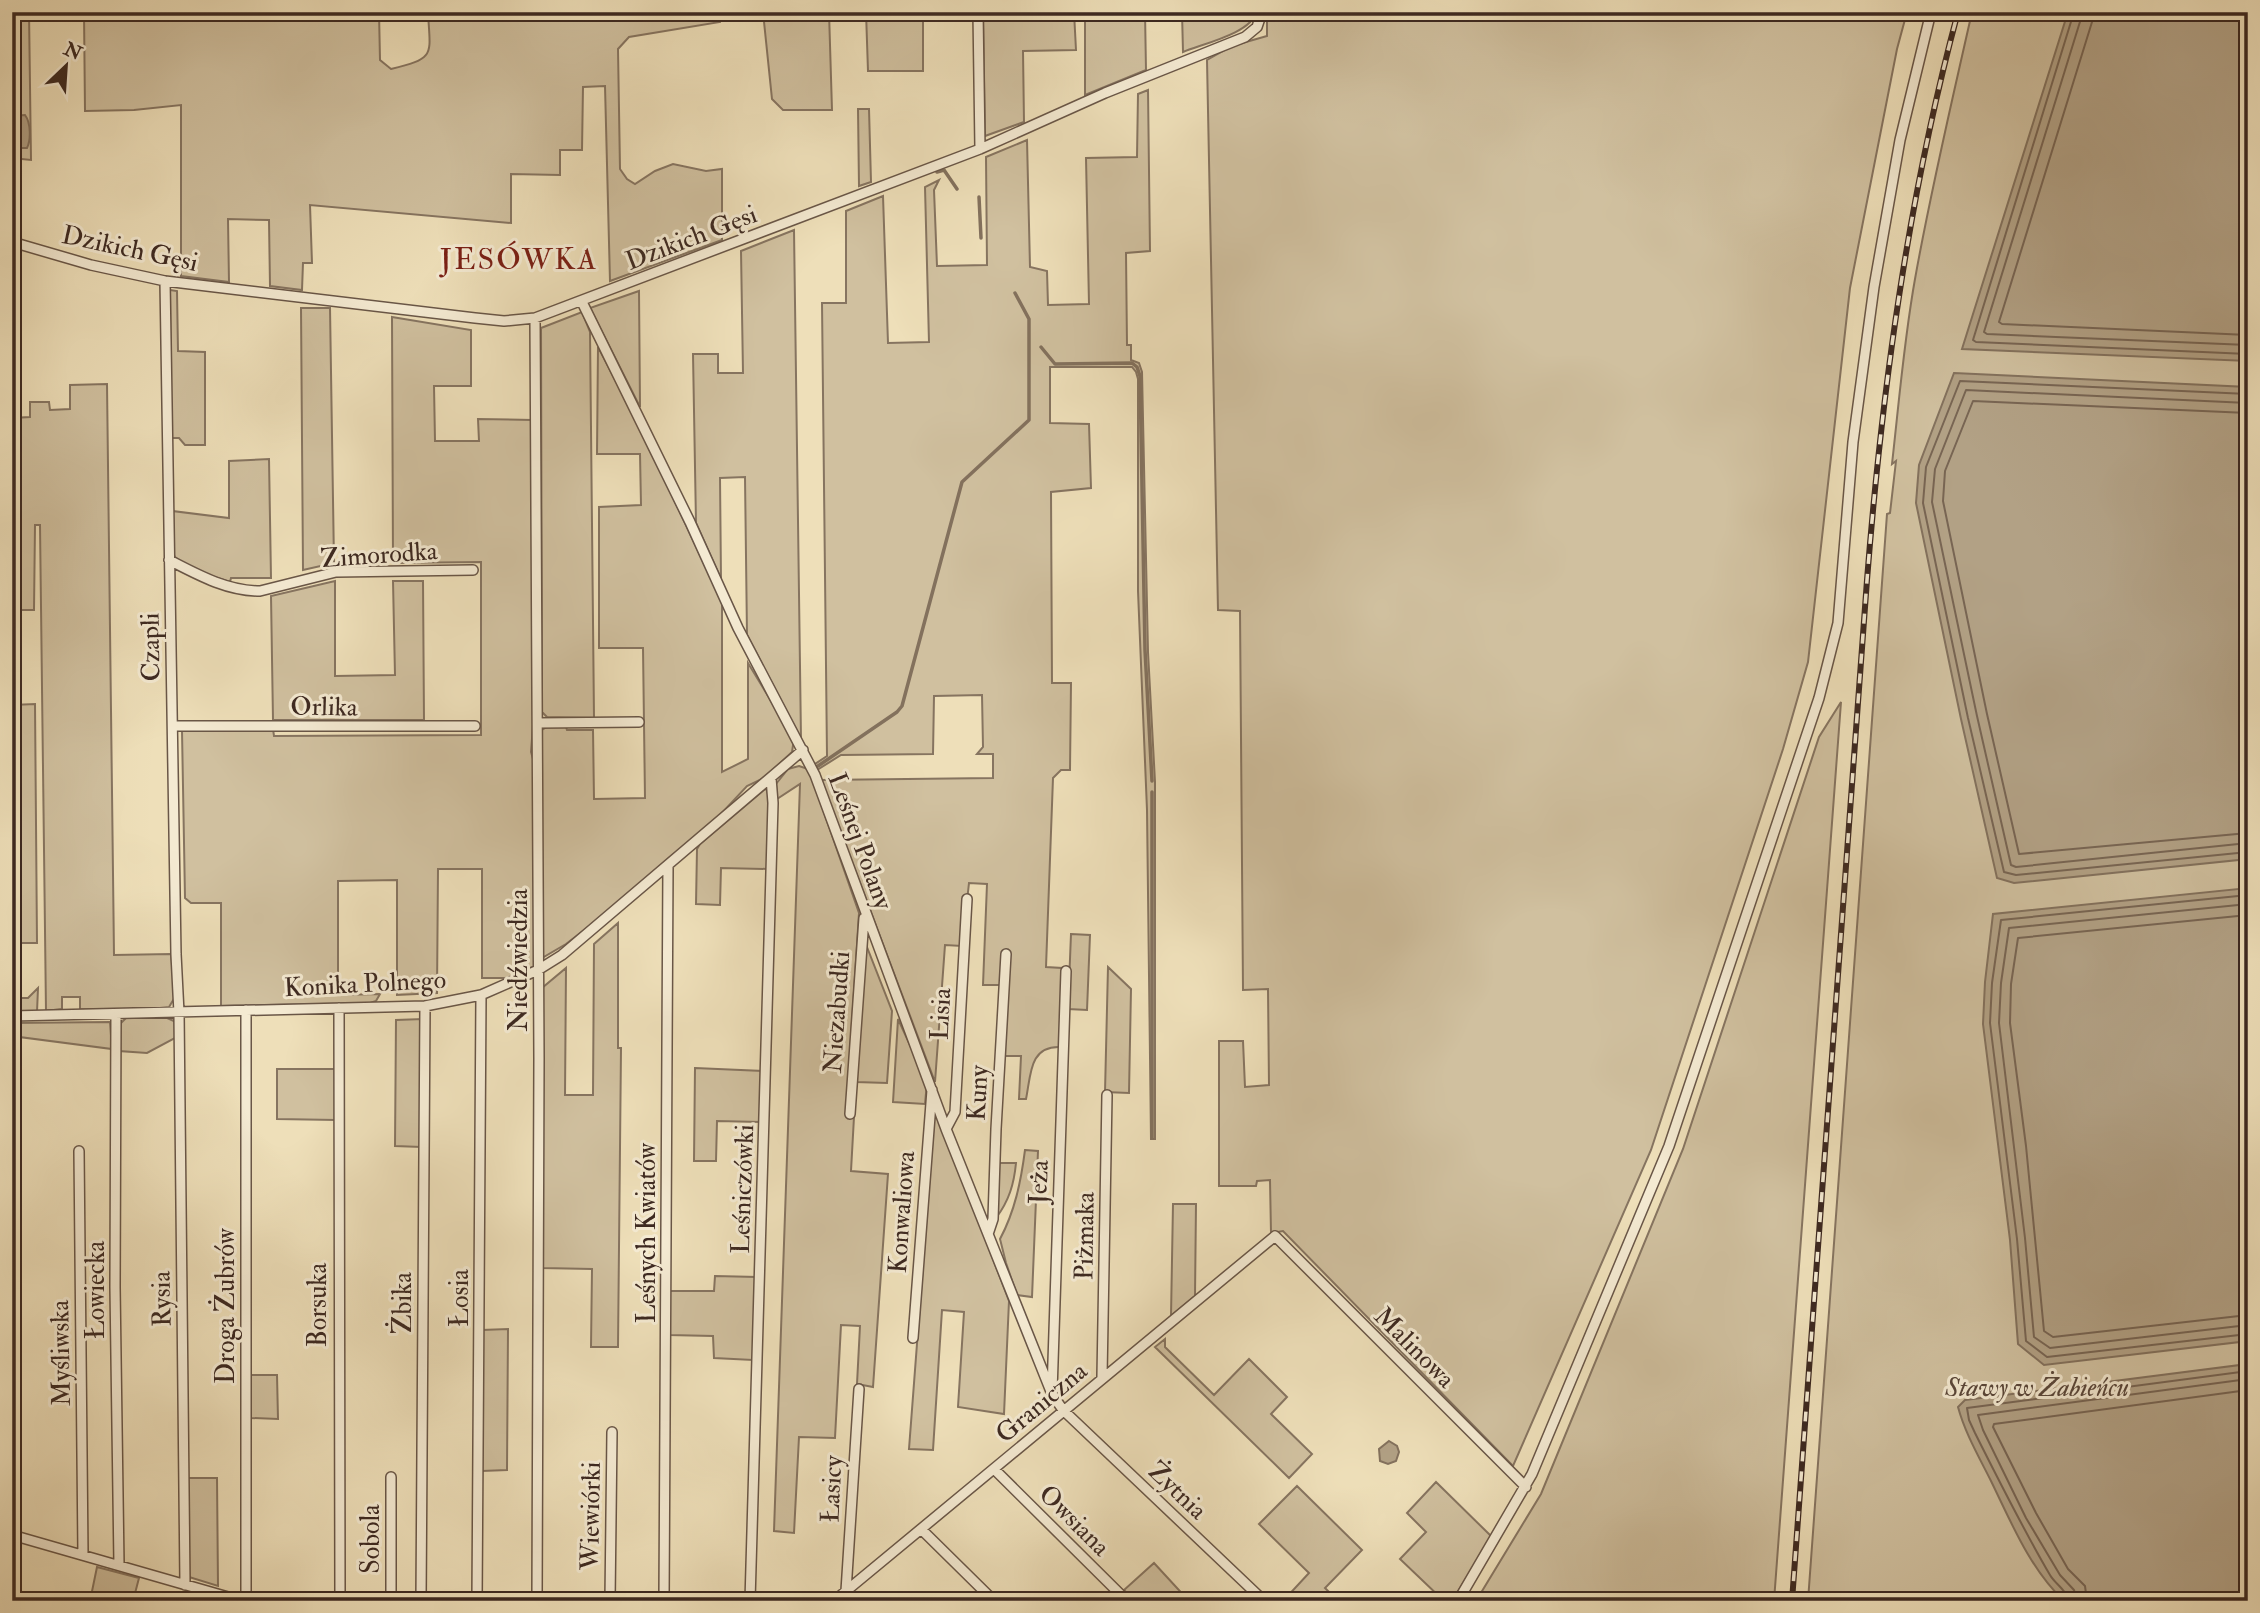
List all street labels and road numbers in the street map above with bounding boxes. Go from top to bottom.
street label: Dzikich Gęsi [621,198,762,278]
street label: Dzikich Gęsi [59,219,201,279]
street label: Zimorodka [320,535,439,575]
street label: Czapli [134,612,169,682]
street label: Orlika [290,690,358,724]
street label: Leśnej Polany [821,769,900,915]
street label: Niedźwiedzia [503,888,535,1031]
street label: Niezabudki [817,950,857,1074]
street label: Konika Polnego [283,964,447,1004]
street label: Lisia [924,987,958,1041]
street label: Kuny [961,1064,995,1122]
street label: Leśniczówki [725,1124,761,1254]
street label: Leśnych Kwiatów [631,1142,663,1323]
street label: Konwaliowa [882,1150,922,1274]
street label: Jeża [1022,1159,1056,1206]
street label: Piżmaka [1068,1191,1102,1280]
street label: Droga Żubrów [208,1227,242,1384]
street label: Łowiecka [80,1240,112,1339]
street label: Borsuka [302,1262,334,1347]
street label: Łosia [444,1269,476,1327]
street label: Rysia [146,1270,178,1327]
street label: Żbika [385,1272,419,1334]
street label: Myśliwska [44,1299,78,1406]
street label: Malinowa [1367,1300,1462,1395]
street label: Graniczna [989,1355,1094,1450]
street label: Żytnia [1141,1453,1215,1527]
street label: Łasicy [814,1454,850,1523]
street label: Wiewiórki [574,1461,608,1571]
street label: Owsiana [1032,1478,1117,1563]
street label: Sobola [355,1504,387,1574]

